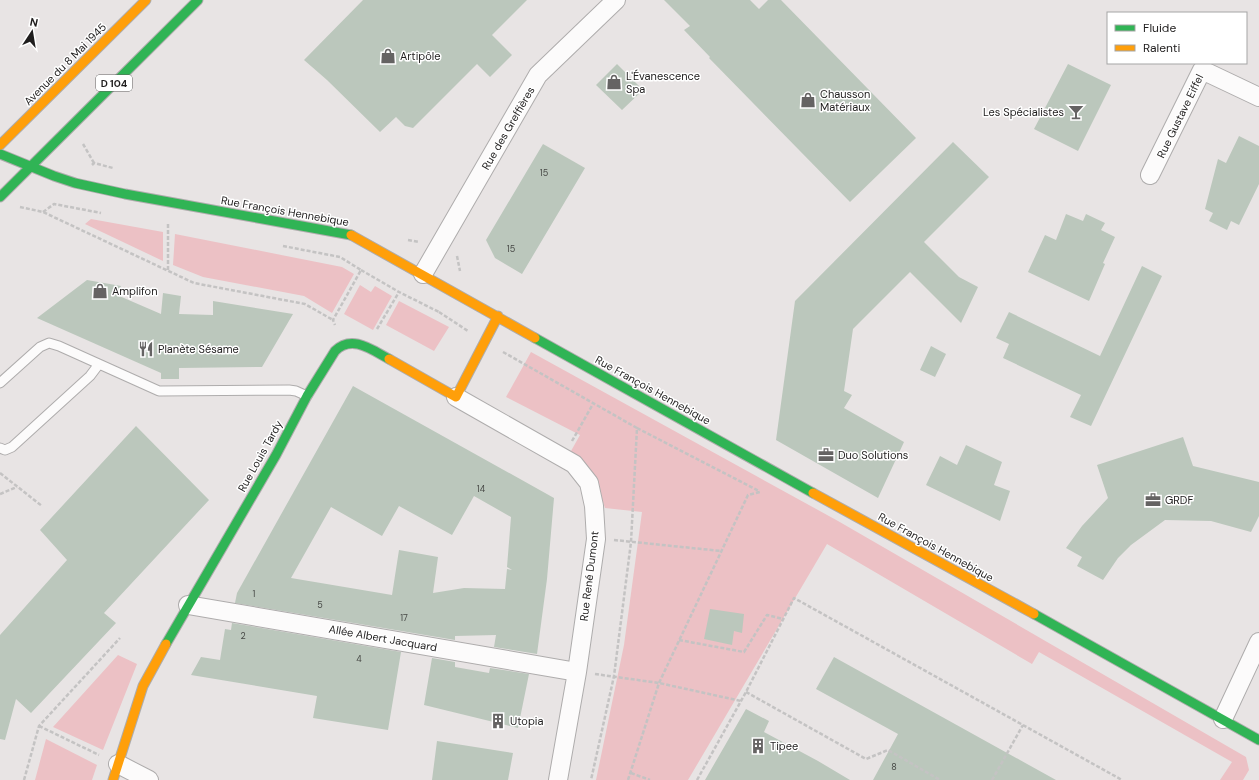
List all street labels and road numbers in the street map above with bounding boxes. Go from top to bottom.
street label: Avenue du 8 Mai 1945 [21,20,109,108]
street label: Rue Gustave Eiffel [1154,72,1206,160]
road number: D 104 [96,75,132,91]
street label: Rue des Greffières [478,84,538,172]
street label: Rue François Hennebique [220,193,350,229]
street label: Rue François Hennebique [593,352,713,428]
street label: Rue Louis Tardy [235,418,285,494]
street label: Rue François Hennebique [876,509,996,585]
street label: Rue René Dumont [577,530,601,622]
street label: Allée Albert Jacquard [328,622,438,654]

